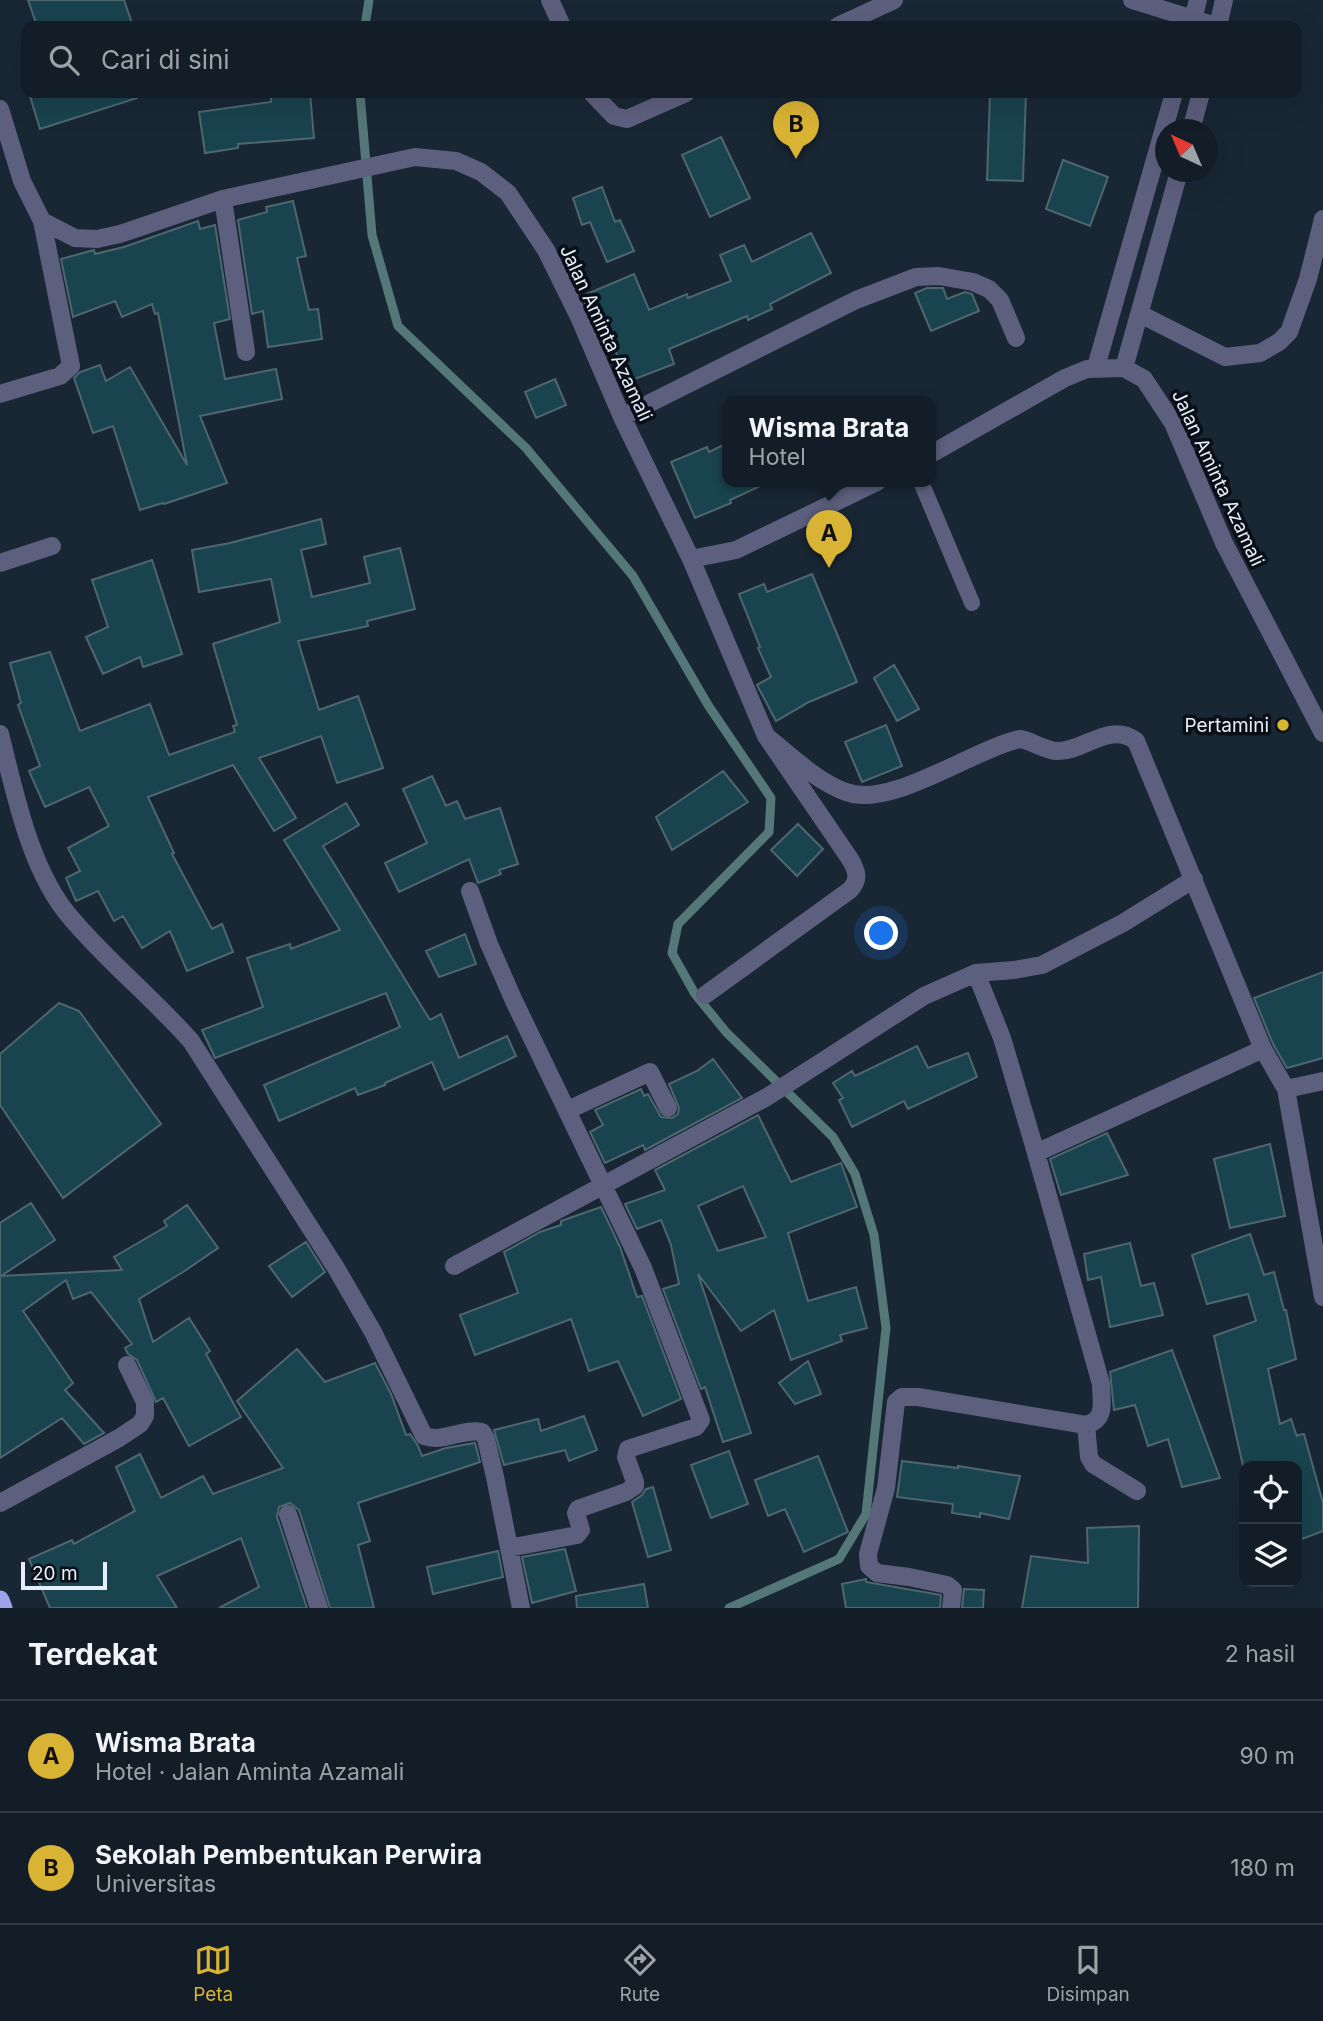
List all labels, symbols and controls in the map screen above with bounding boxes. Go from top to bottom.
search box [21,21,1302,98]
icon: search [45,41,83,79]
text: Cari di sini [101,44,230,75]
pin: B [773,101,819,159]
north arrow [1155,119,1218,182]
street label: Jalan Aminta Azamali [555,241,657,425]
street label: Jalan Aminta Azamali [1167,386,1269,570]
popup [722,396,936,487]
text: Wisma Brata [749,412,909,443]
text: Hotel [749,443,806,471]
pin: A [806,510,852,568]
place label: Pertamini [1184,714,1269,737]
marker: Pertamini [1275,717,1291,733]
your location [864,916,898,950]
map controls [1239,1461,1302,1587]
button: locate [1239,1461,1302,1524]
button: layers [1239,1524,1302,1587]
scale bar [21,1559,107,1591]
text: 20 m [32,1562,78,1585]
text: Terdekat [28,1636,158,1672]
text: 2 hasil [1225,1640,1295,1668]
text: Wisma Brata [95,1727,256,1758]
text: A [42,1742,60,1770]
text: 90 m [1240,1742,1295,1770]
text: Hotel · Jalan Aminta Azamali [95,1758,404,1786]
text: Sekolah Pembentukan Perwira [95,1839,482,1870]
text: B [43,1854,59,1882]
text: 180 m [1230,1854,1295,1882]
text: Universitas [95,1870,216,1898]
tab: Peta [193,1941,233,2006]
tab: Rute [620,1941,660,2006]
tab: Disimpan [1046,1941,1130,2006]

